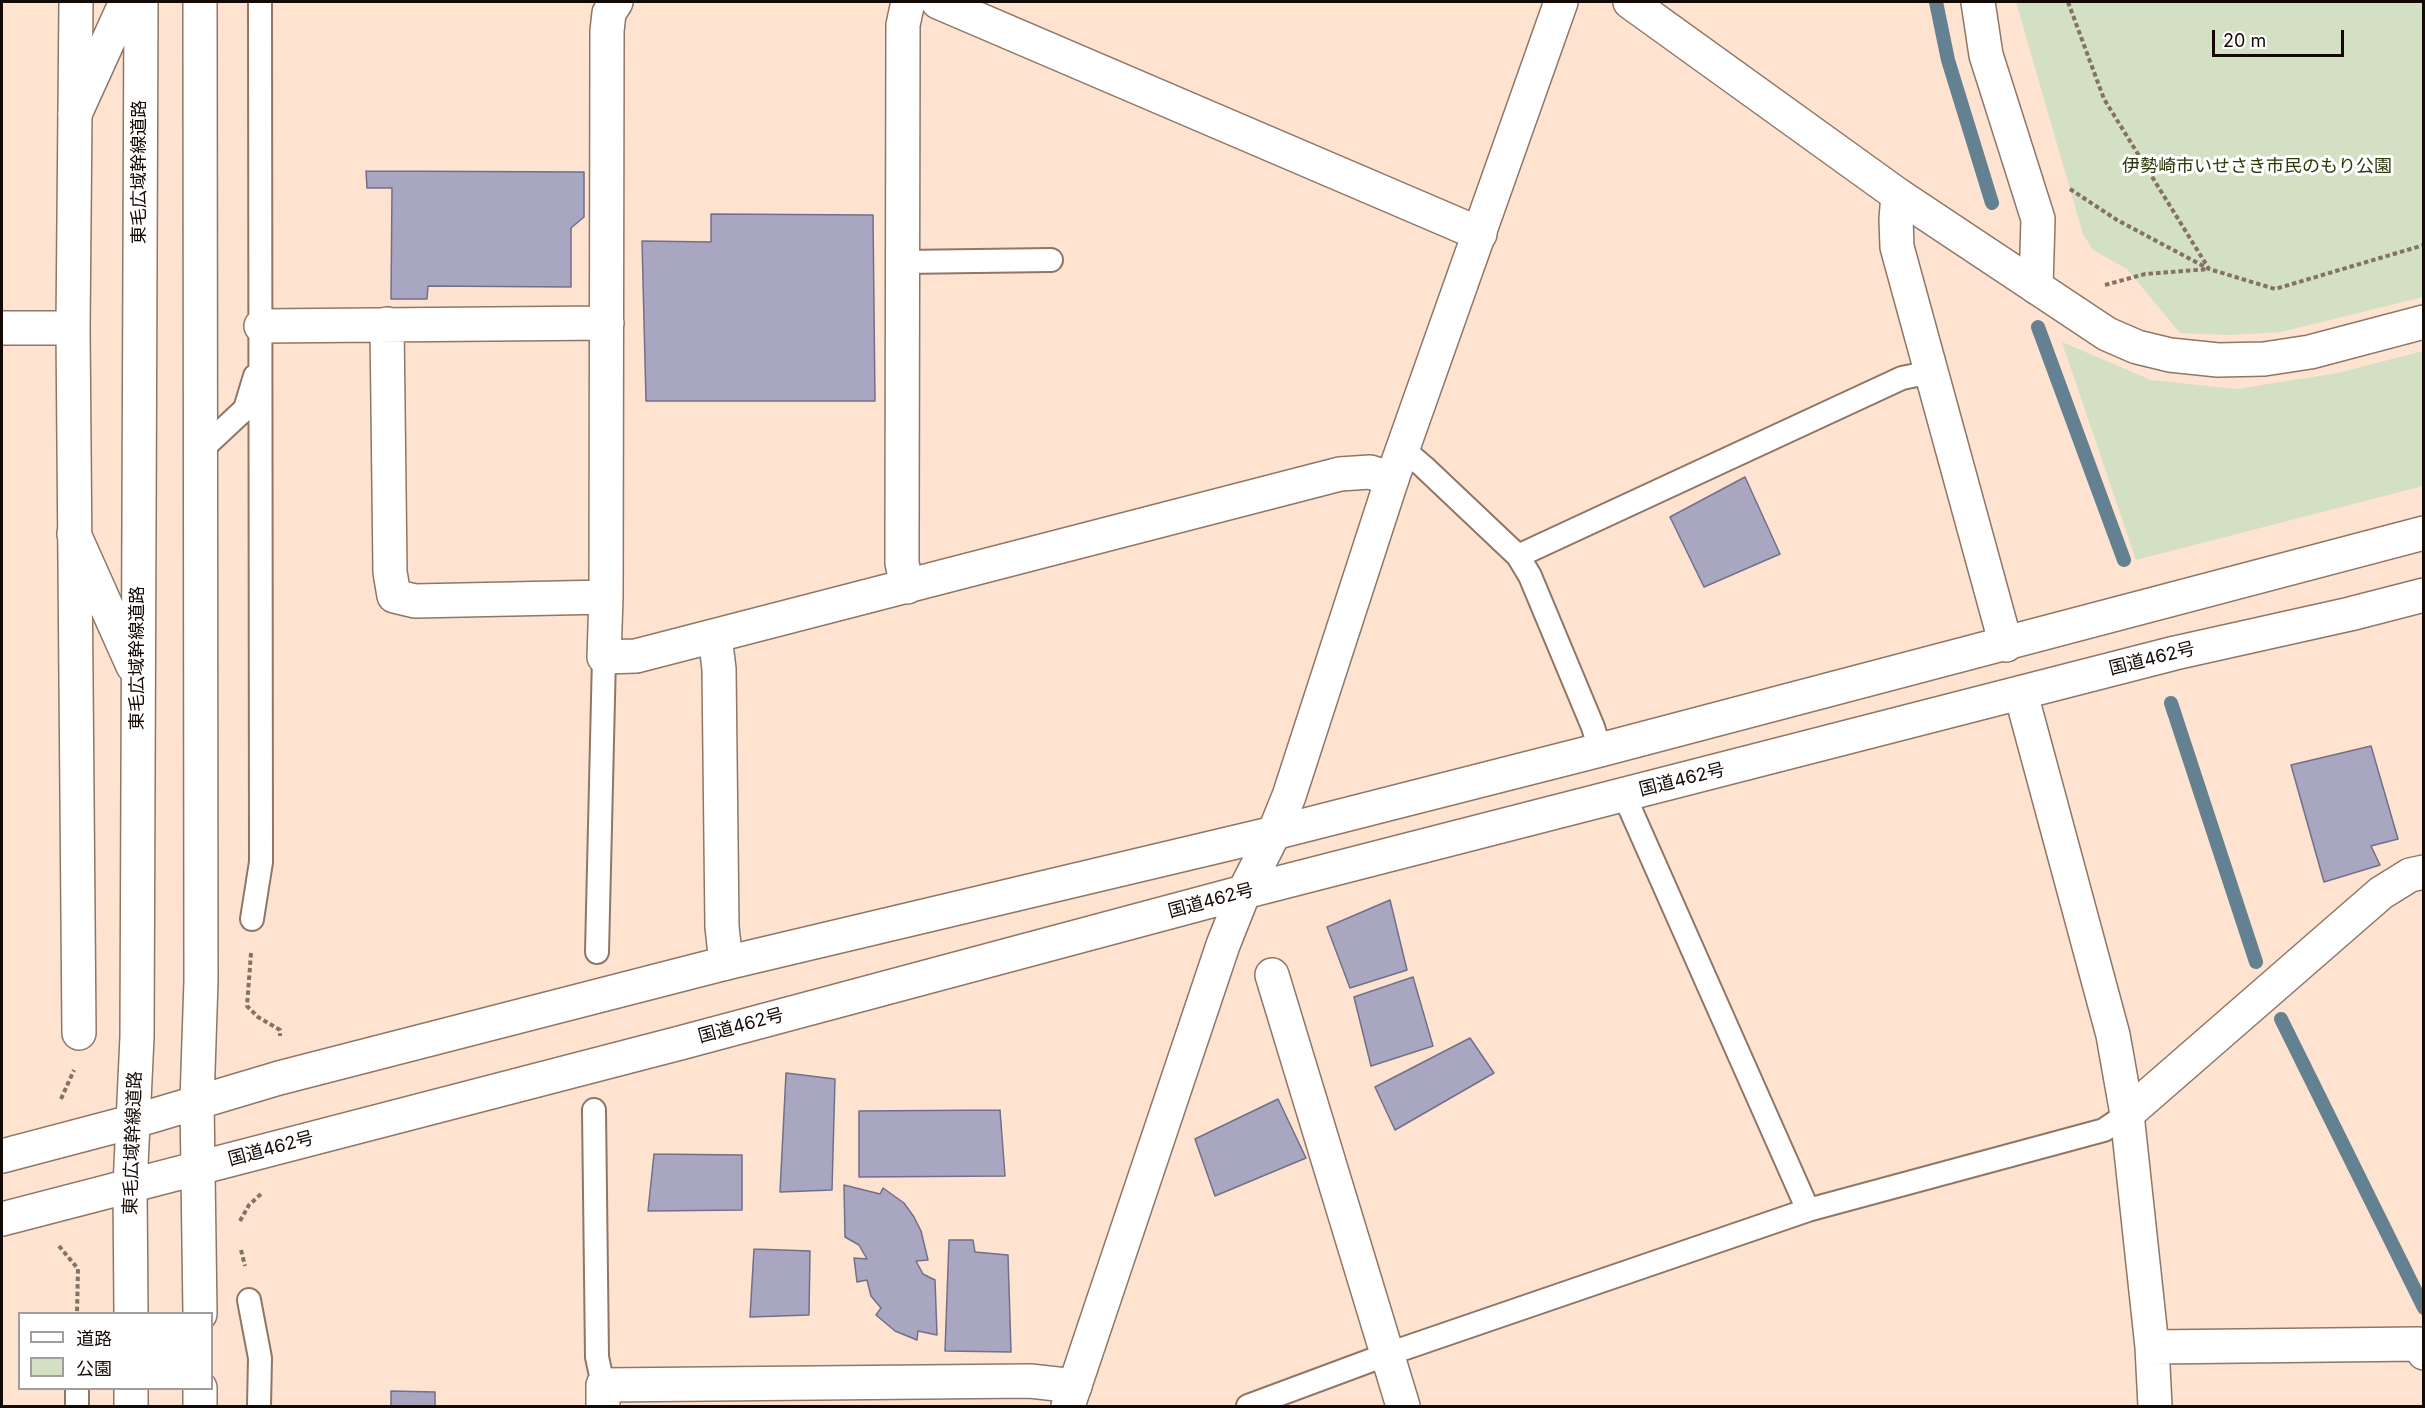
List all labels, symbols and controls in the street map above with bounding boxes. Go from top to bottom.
scale bar [2215,18,2347,56]
text: 20 m [2223,30,2266,51]
street label: 東毛広域幹線道路 [129,100,151,244]
park label: 伊勢崎市いせさき市民のもり公園 [2122,156,2392,178]
street label: 東毛広域幹線道路 [127,586,149,730]
street label: 国道462号 [2107,638,2197,680]
street label: 国道462号 [1637,759,1727,801]
street label: 国道462号 [1166,879,1256,923]
street label: 国道462号 [696,1004,786,1048]
street label: 東毛広域幹線道路 [120,1071,146,1215]
street label: 国道462号 [226,1127,316,1171]
legend [18,1312,213,1390]
text: 道路 [76,1328,112,1349]
text: 公園 [76,1358,112,1379]

